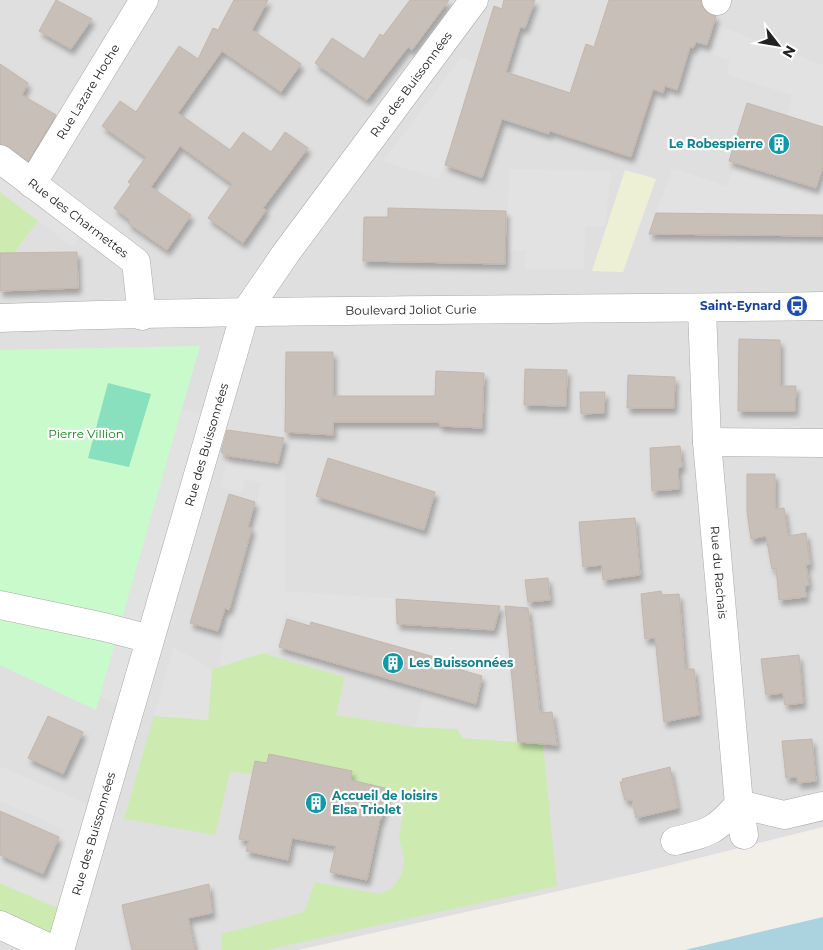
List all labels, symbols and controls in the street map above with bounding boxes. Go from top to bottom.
north arrow [753,20,803,70]
street label: Rue des Buissonnées [367,28,455,140]
street label: Rue Lazare Hoche [53,41,122,142]
text: N [779,42,800,61]
building icon: Le Robespierre [767,132,791,156]
place label: Le Robespierre [669,136,763,151]
street label: Rue des Charmettes [25,175,132,261]
bus stop icon: Saint-Eynard [785,294,809,318]
place label: Saint-Eynard [700,298,781,313]
street label: Boulevard Joliot Curie [345,302,477,318]
street label: Rue des Buissonnées [181,381,231,508]
park label: Pierre Villion [48,426,124,441]
street label: Rue du Rachais [707,525,731,620]
building icon: Les Buissonnées [381,651,405,675]
place label: Les Buissonnées [409,655,514,670]
street label: Rue des Buissonnées [68,770,118,897]
place label: Accueil de loisirs Elsa Triolet [331,788,438,817]
building icon: Accueil de loisirs Elsa Triolet [304,791,328,815]

